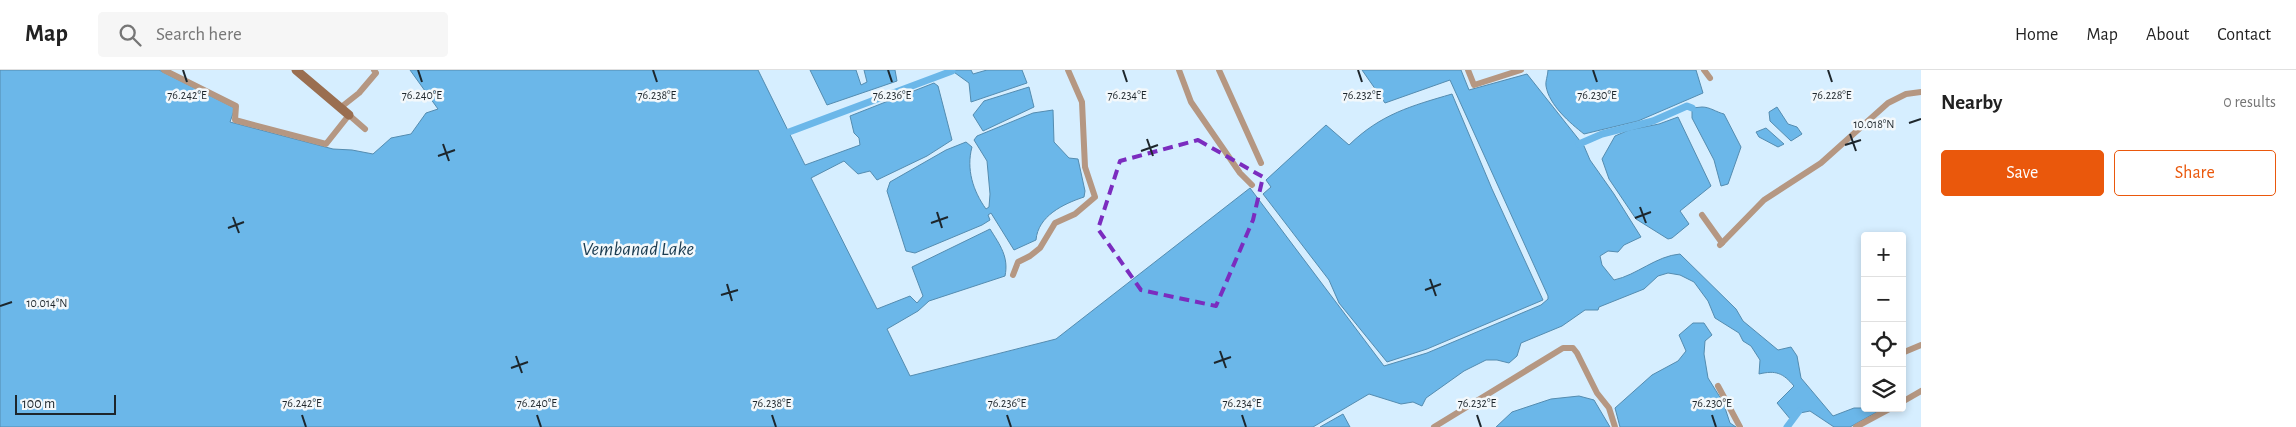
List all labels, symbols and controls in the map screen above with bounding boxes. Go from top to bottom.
search box [98,12,448,57]
icon: search [116,21,144,49]
text: Map [25,22,68,46]
text: Search here [156,25,242,44]
text: Home [2015,26,2058,44]
text: Map [2086,26,2118,44]
text: About [2146,26,2189,44]
text: Contact [2217,26,2271,44]
text: 76.242°E [167,89,207,101]
text: 76.240°E [402,89,442,101]
text: 76.238°E [638,89,677,101]
text: 76.236°E [873,89,912,101]
text: 76.234°E [1108,89,1147,101]
text: 76.232°E [1343,89,1381,101]
text: 76.230°E [1577,89,1617,101]
text: 76.228°E [1812,89,1852,101]
text: Nearby [1941,92,2002,113]
text: 0 results [2223,94,2276,110]
text: 10.018°N [1853,118,1895,130]
button: Save [1941,150,2104,196]
button: Share [2114,150,2276,196]
map controls [1861,232,1906,412]
button: + [1861,232,1906,277]
water label: Vembanad Lake [582,239,695,259]
button: − [1861,277,1906,322]
text: 10.014°N [26,297,68,309]
button: locate [1861,322,1906,367]
button: layers [1861,367,1906,412]
scale bar [15,392,116,415]
text: 100 m [22,397,55,411]
text: 76.242°E [282,397,322,409]
text: 76.240°E [517,397,557,409]
text: 76.238°E [753,397,792,409]
text: 76.236°E [988,397,1027,409]
text: 76.234°E [1223,397,1262,409]
text: 76.232°E [1458,397,1496,409]
text: 76.230°E [1692,397,1732,409]

